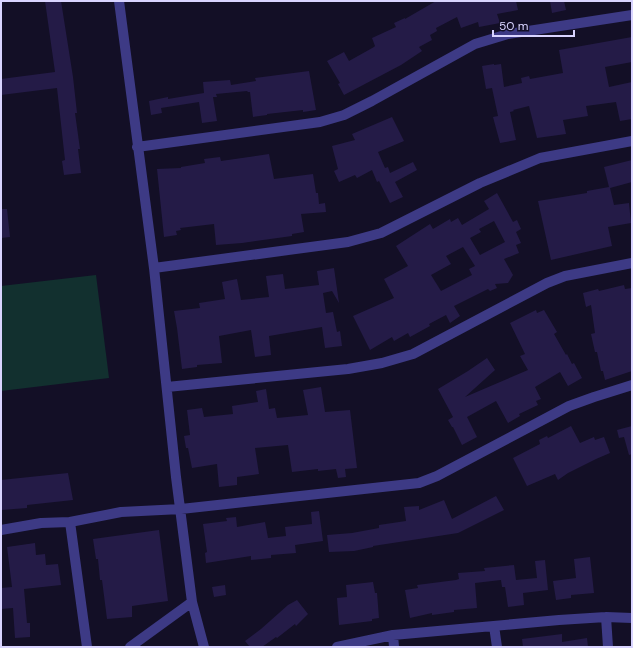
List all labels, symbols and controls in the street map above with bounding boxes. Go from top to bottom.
scale bar [493,12,574,38]
text: 50 m [499,18,528,34]

